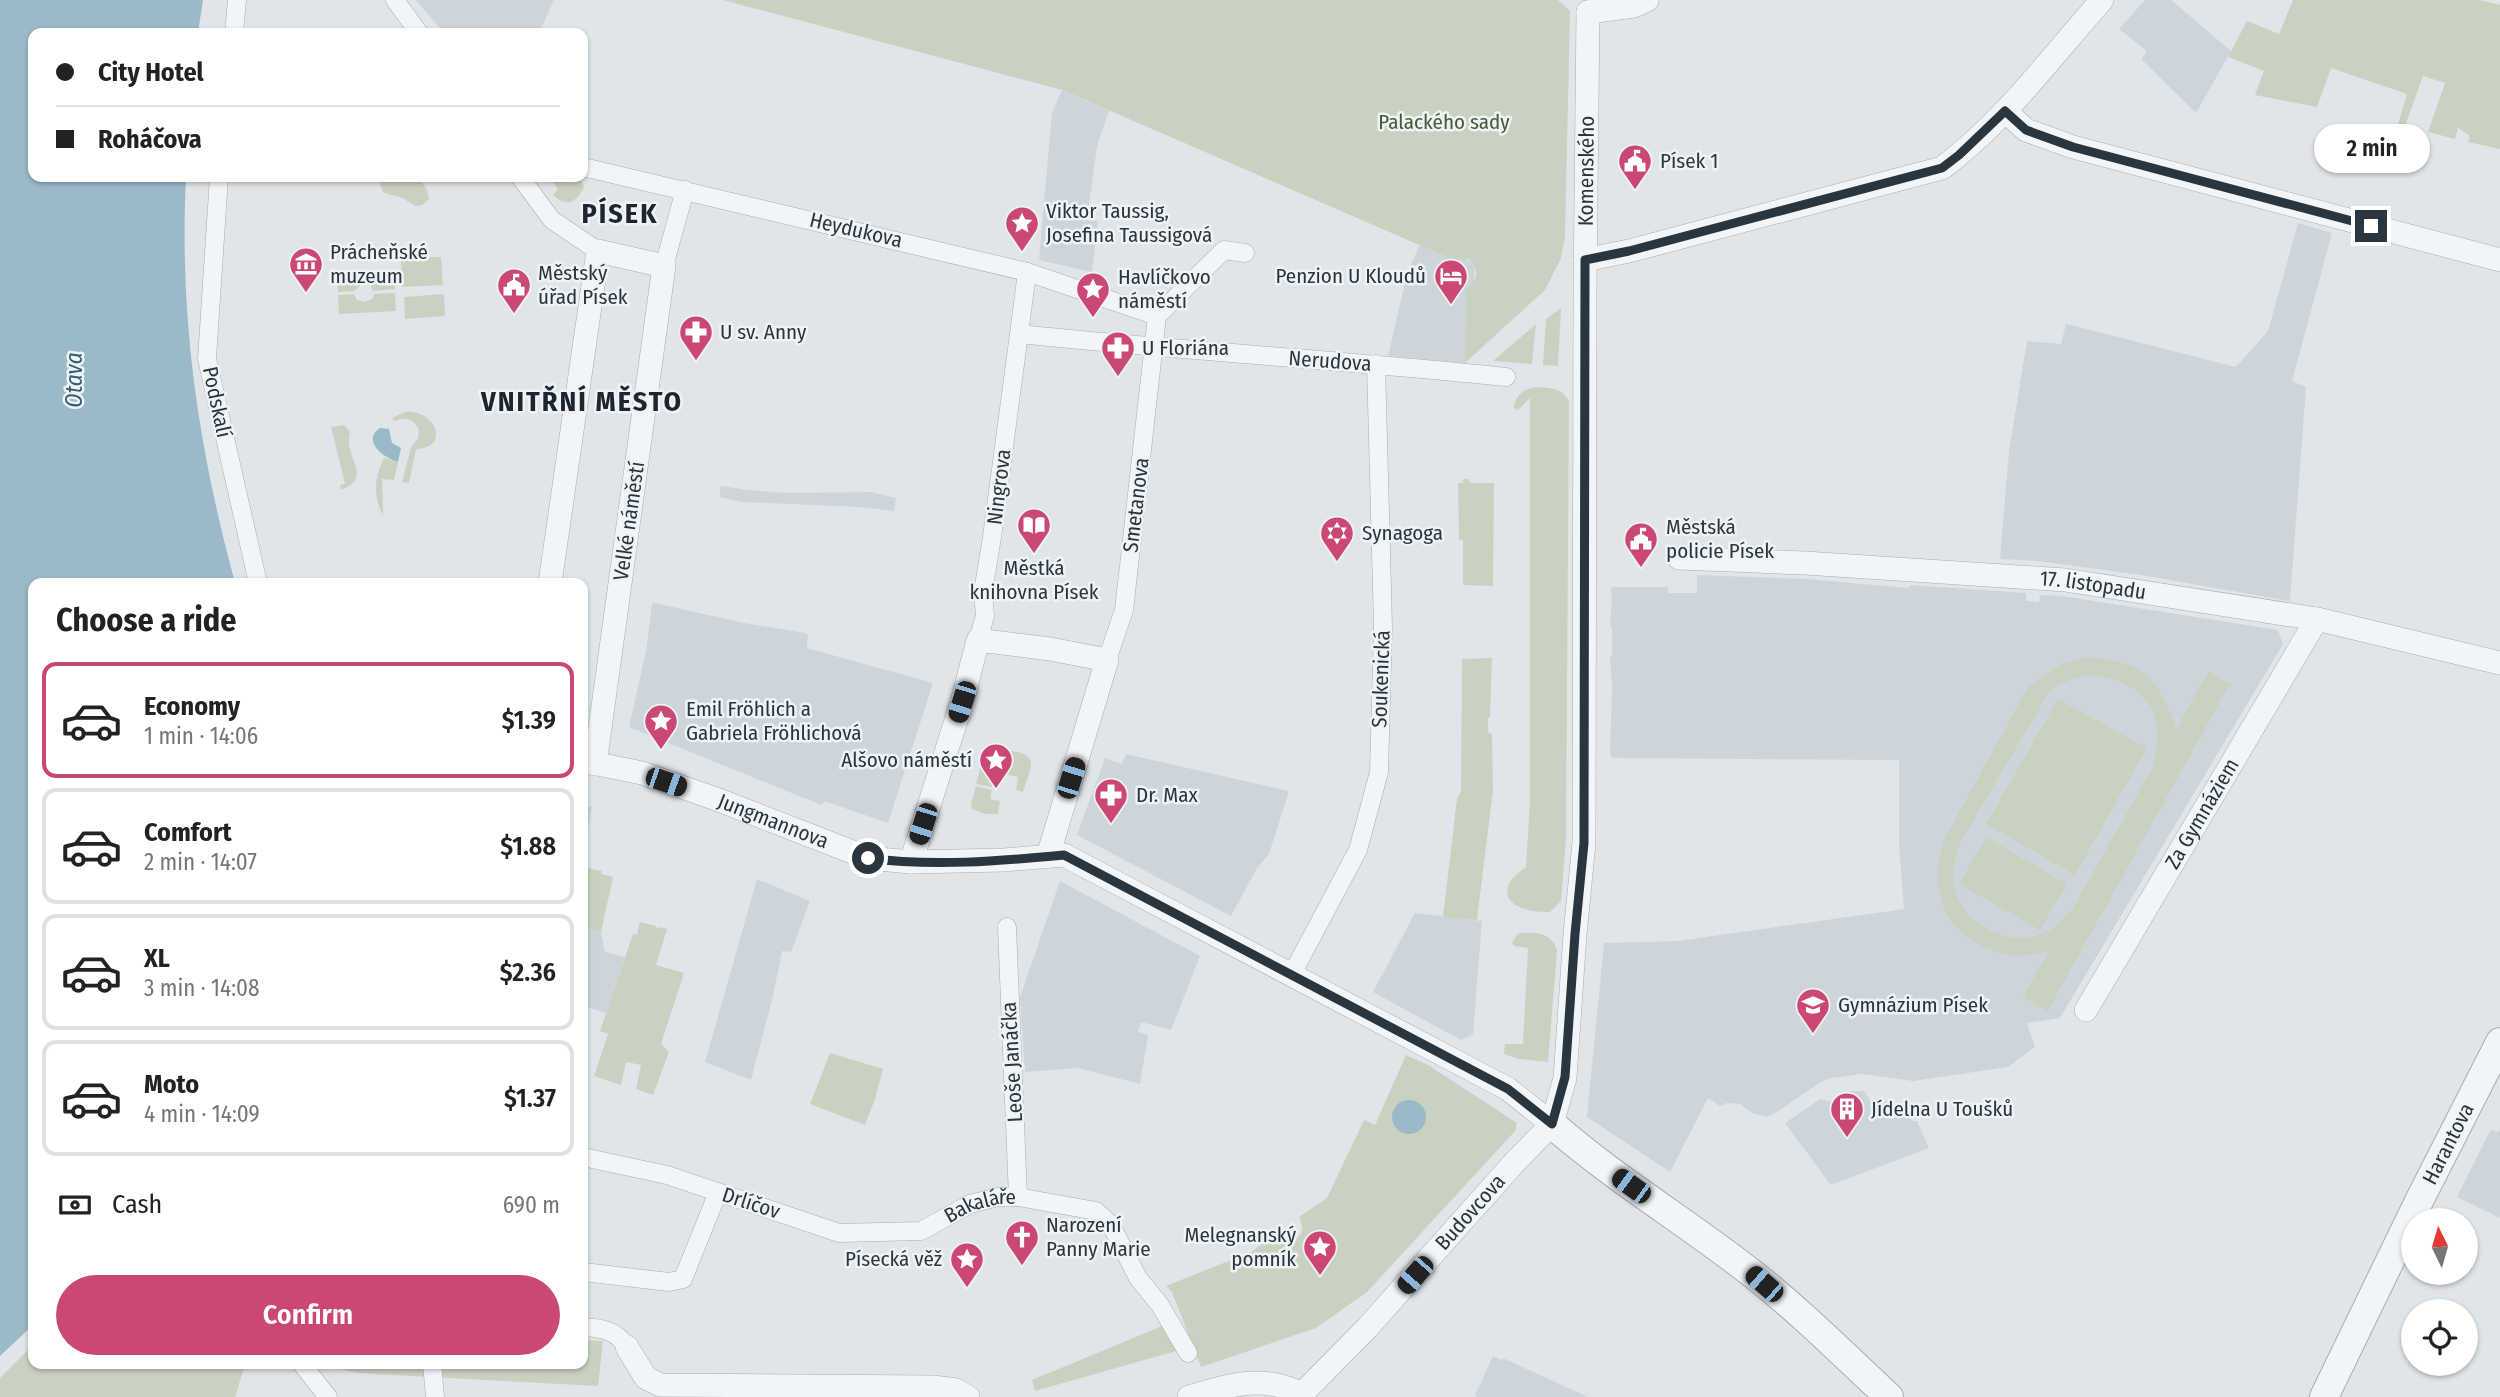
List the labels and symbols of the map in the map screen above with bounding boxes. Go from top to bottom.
park label: Palackého sady [1378,109,1510,135]
street label: Komenského [1573,115,1600,226]
callout: 2 min [2313,124,2429,174]
public building icon: Písek 1 [1616,142,1654,191]
place label: Písek 1 [1660,148,1719,174]
district label: PÍSEK [582,196,658,230]
place label: Viktor Taussig, Josefina Taussigová [1046,198,1212,248]
place icon: Viktor Taussig, Josefina Taussigová [1003,204,1041,253]
street label: Heydukova [807,207,905,253]
route end [2355,210,2387,242]
place label: Prácheňské muzeum [330,239,428,289]
museum icon: Prácheňské muzeum [287,245,325,294]
hotel icon: Penzion U Kloudů [1432,257,1470,306]
place label: Městský úřad Písek [538,260,628,310]
place label: Penzion U Kloudů [1275,263,1426,289]
place label: Havlíčkovo náměstí [1118,264,1211,314]
public building icon: Městský úřad Písek [495,266,533,315]
place icon: Havlíčkovo náměstí [1074,270,1112,319]
pharmacy icon: U sv. Anny [677,313,715,362]
place label: U sv. Anny [720,319,807,345]
pharmacy icon: U Floriána [1099,329,1137,378]
place label: U Floriána [1142,335,1229,361]
street label: Nerudova [1288,345,1372,377]
water label: Otava [60,352,88,408]
street label: Podskalí [197,364,237,440]
district label: VNITŘNÍ MĚSTO [480,384,683,418]
street label: Ningrova [981,448,1017,526]
street label: Smetanova [1117,456,1155,554]
street label: Velké náměstí [608,460,650,582]
library icon: Městká knihovna Písek [1015,506,1053,555]
synagogue icon: Synagoga [1318,514,1356,563]
place label: Městská policie Písek [1666,514,1774,564]
place label: Synagoga [1362,520,1443,546]
public building icon: Městská policie Písek [1622,520,1660,569]
place label: Městká knihovna Písek [969,555,1099,605]
street label: 17. listopadu [2039,565,2148,605]
street label: Soukenická [1366,630,1396,728]
car [946,679,979,725]
place label: Emil Fröhlich a Gabriela Fröhlichová [686,696,862,746]
place icon: Emil Fröhlich a Gabriela Fröhlichová [642,702,680,751]
place icon: Alšovo náměstí [977,741,1015,790]
place label: Alšovo náměstí [841,747,972,773]
street label: Za Gymnáziem [2159,754,2245,874]
car [1055,755,1088,801]
car [643,765,690,799]
pharmacy icon: Dr. Max [1092,776,1130,825]
place label: Dr. Max [1136,782,1198,808]
street label: Jungmannova [714,788,832,854]
car [907,801,940,847]
route start [852,842,884,874]
school or university icon: Gymnázium Písek [1794,986,1832,1035]
place label: Gymnázium Písek [1838,992,1988,1018]
street label: Leoše Janáčka [996,1001,1028,1123]
building icon: Jídelna U Toušků [1828,1090,1866,1139]
place label: Jídelna U Toušků [1871,1096,2013,1122]
street label: Harantova [2417,1099,2480,1189]
car [1608,1165,1655,1207]
street label: Budovcova [1430,1169,1511,1256]
street label: Drlíčov [719,1181,784,1225]
street label: Bakaláře [940,1184,1016,1229]
north arrow [2401,1208,2478,1284]
place label: Narození Panny Marie [1046,1212,1151,1262]
church icon: Narození Panny Marie [1003,1218,1041,1267]
place label: Melegnanský pomník [1184,1222,1297,1272]
place icon: Melegnanský pomník [1301,1228,1339,1277]
place icon: Písecká věž [948,1240,986,1289]
place label: Písecká věž [845,1246,942,1272]
car [1394,1252,1437,1298]
car [1742,1262,1787,1306]

